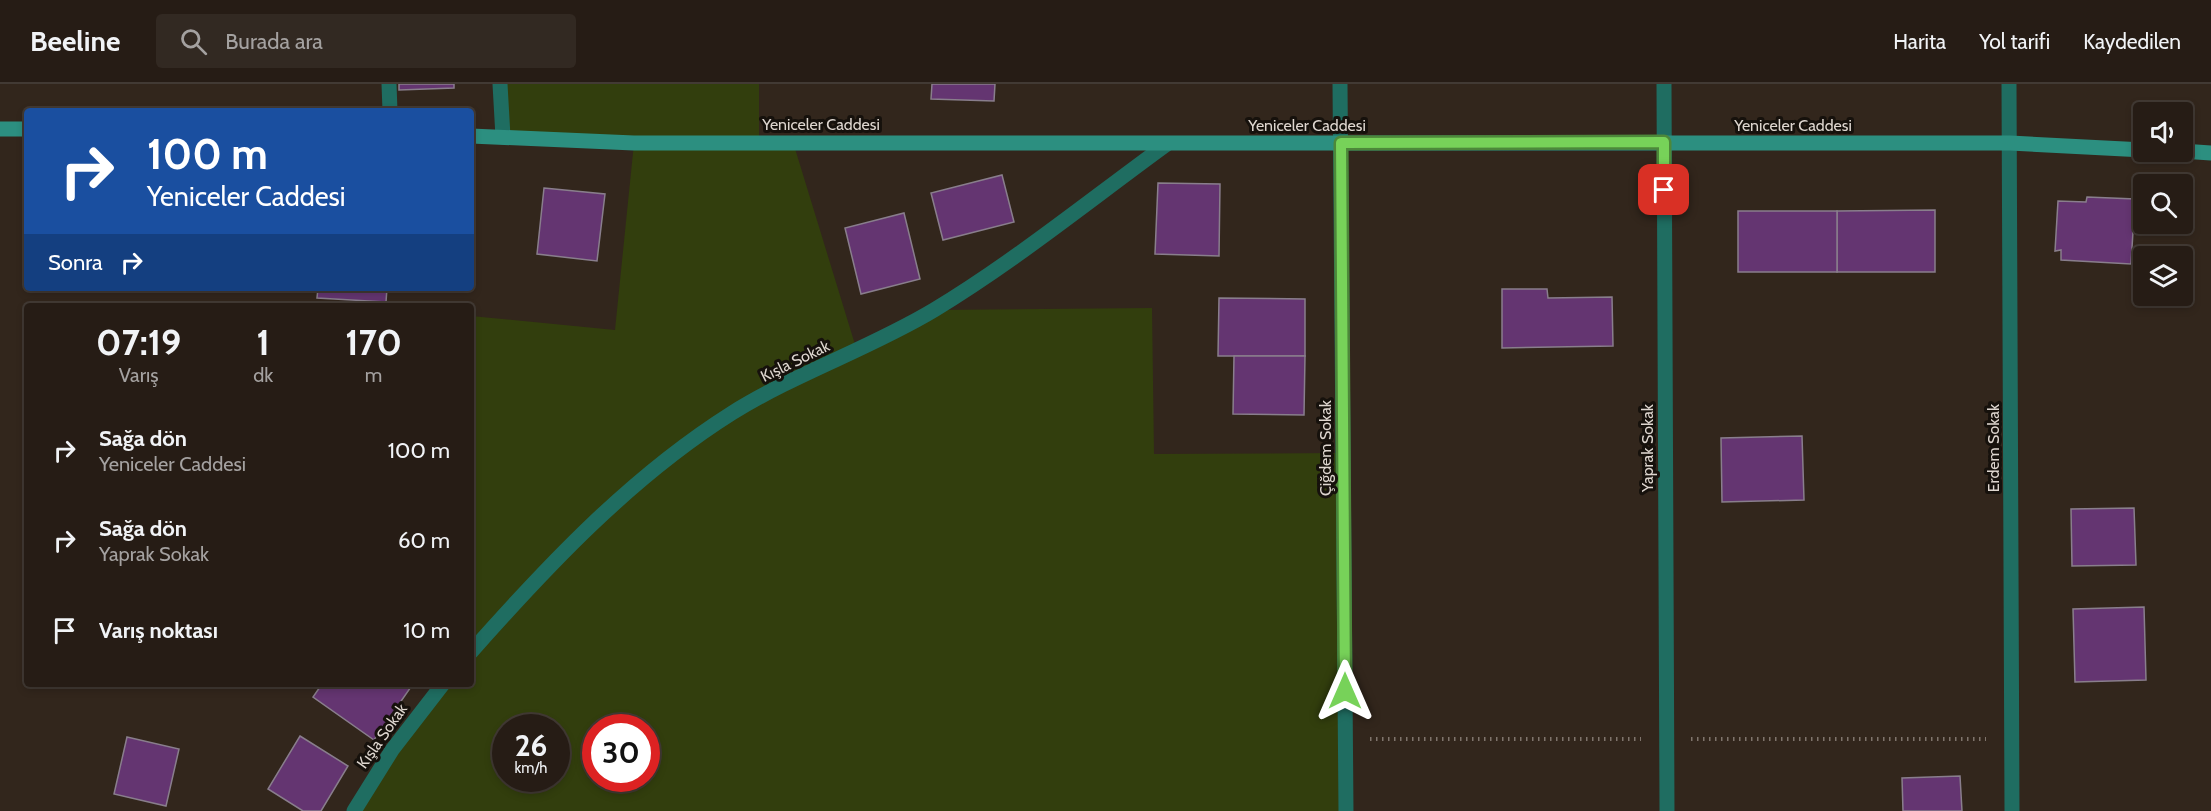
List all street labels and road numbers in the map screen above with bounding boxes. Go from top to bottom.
street label: Yeniceler Caddesi [761,115,880,134]
street label: Yeniceler Caddesi [1247,116,1366,135]
street label: Yeniceler Caddesi [1733,116,1852,135]
street label: Kışla Sokak [757,336,833,386]
street label: Çiğdem Sokak [1316,399,1335,496]
street label: Yaprak Sokak [1638,403,1657,493]
street label: Erdem Sokak [1984,403,2003,492]
street label: Kışla Sokak [353,699,412,772]

